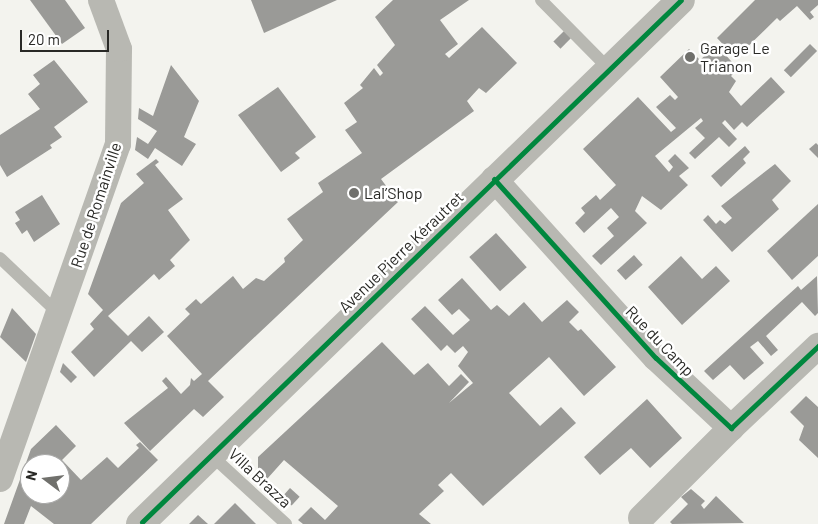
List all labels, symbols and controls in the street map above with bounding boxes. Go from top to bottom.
scale bar [22,20,111,52]
text: 20 m [28,30,60,48]
place label: Garage Le Trianon [700,38,770,76]
marker: Garage Le Trianon [684,51,696,63]
street label: Rue de Romainville [67,140,125,270]
place label: Lal’Shop [364,183,423,203]
street label: Avenue Pierre Kérautret [335,187,467,317]
marker: Lal’Shop [348,187,360,199]
street label: Rue du Camp [622,302,698,380]
street label: Villa Brazza [225,444,295,512]
north arrow [20,454,70,504]
text: N [22,469,40,482]

